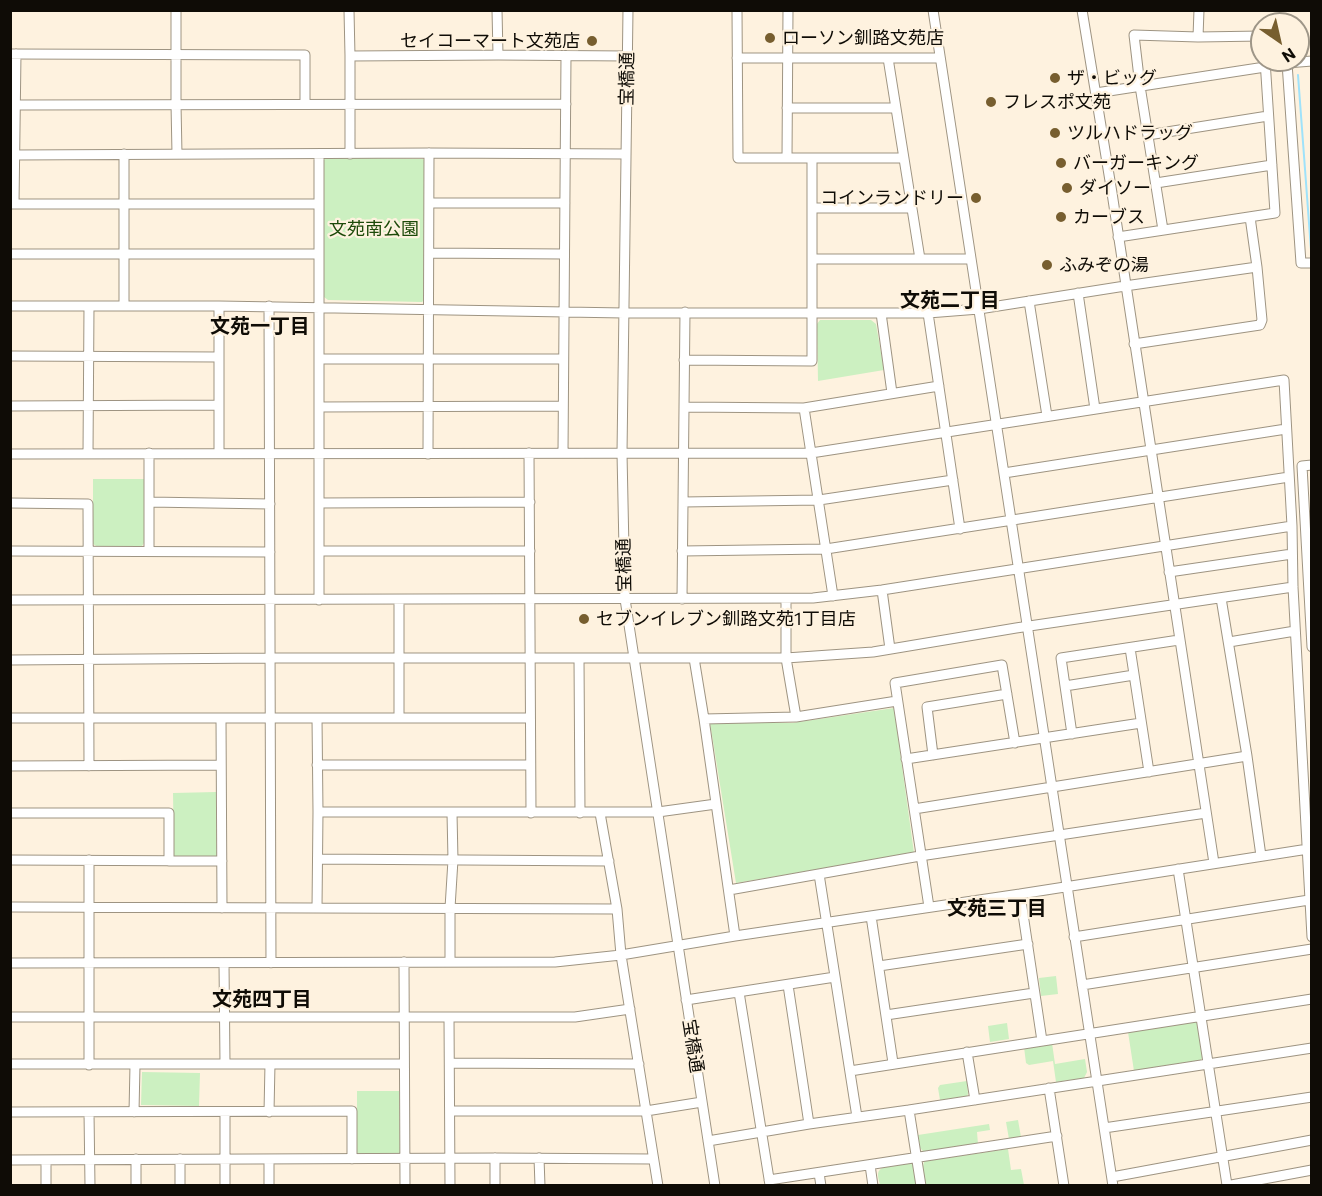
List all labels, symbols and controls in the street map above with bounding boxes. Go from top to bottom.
north arrow [1250,12,1310,72]
place label: ローソン釧路文苑店 [782,27,944,49]
place label: セイコーマート文苑店 [400,30,580,52]
marker: ローソン釧路文苑店 [763,31,777,45]
marker: セイコーマート文苑店 [585,34,599,48]
text: N [1279,44,1300,67]
street label: 宝橋通 [616,52,638,106]
place label: ザ・ビッグ [1067,67,1157,89]
marker: ザ・ビッグ [1048,71,1062,85]
place label: フレスポ文苑 [1003,91,1111,113]
marker: フレスポ文苑 [984,95,998,109]
place label: ツルハドラッグ [1067,122,1193,144]
marker: ツルハドラッグ [1048,126,1062,140]
place label: バーガーキング [1073,152,1199,174]
marker: バーガーキング [1054,156,1068,170]
place label: ダイソー [1079,177,1151,199]
marker: ダイソー [1060,181,1074,195]
place label: コインランドリー [820,187,964,209]
marker: コインランドリー [969,191,983,205]
place label: カーブス [1073,206,1145,228]
marker: カーブス [1054,210,1068,224]
park label: 文苑南公園 [329,218,419,240]
place label: ふみぞの湯 [1059,254,1149,276]
marker: ふみぞの湯 [1040,258,1054,272]
district label: 文苑二丁目 [900,288,1000,312]
district label: 文苑一丁目 [210,314,310,338]
street label: 宝橋通 [613,538,635,592]
place label: セブンイレブン釧路文苑1丁目店 [596,608,856,630]
marker: セブンイレブン釧路文苑1丁目店 [577,612,591,626]
district label: 文苑三丁目 [947,896,1047,920]
district label: 文苑四丁目 [212,987,312,1011]
street label: 宝橋通 [678,1018,708,1074]

